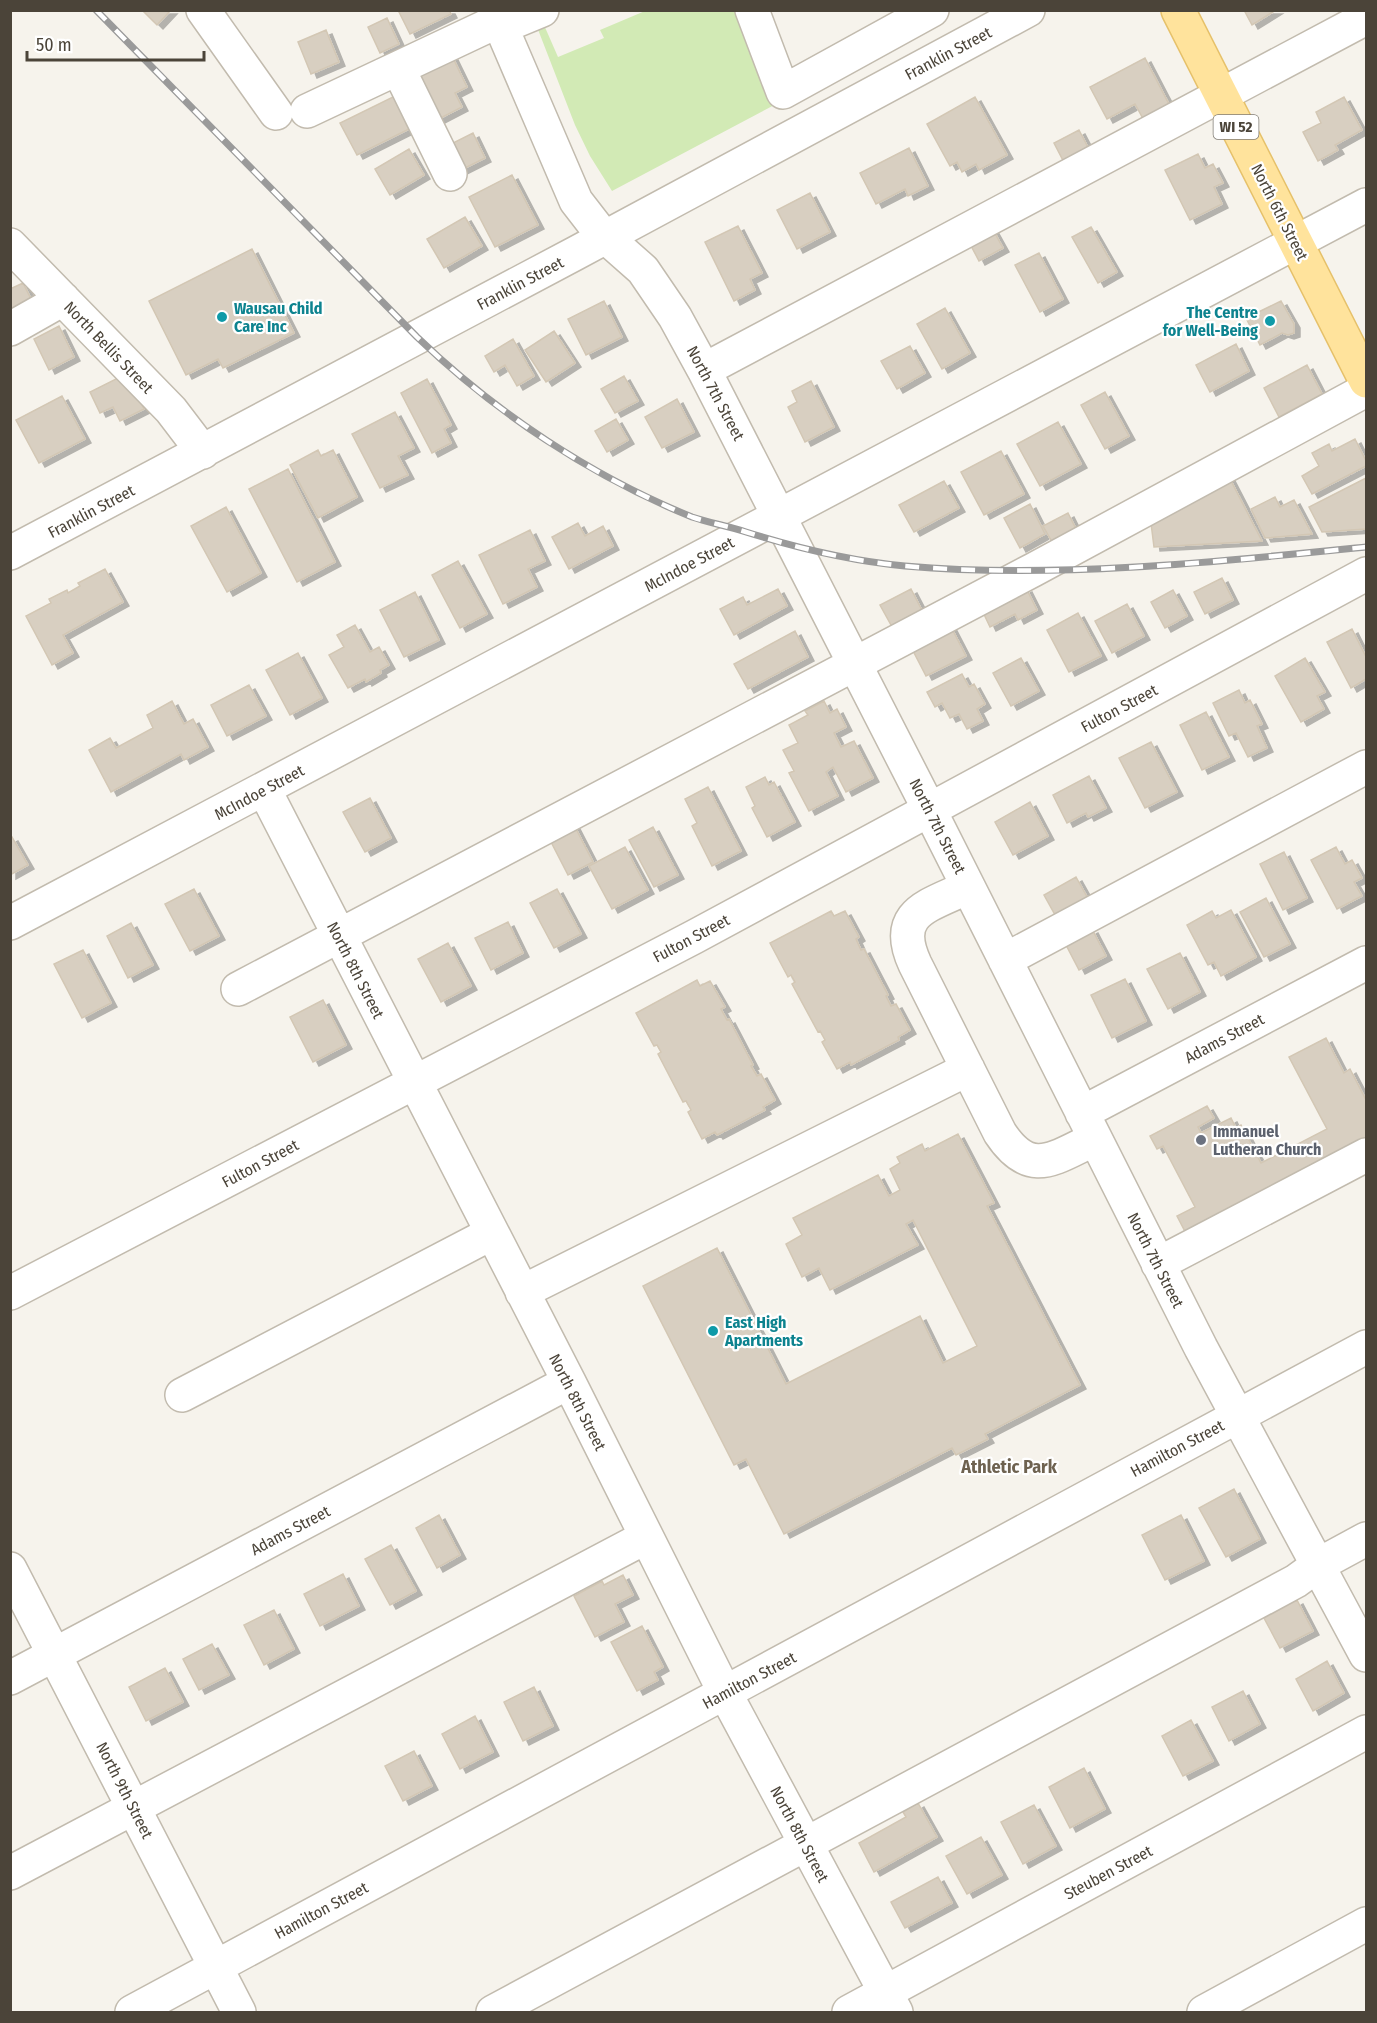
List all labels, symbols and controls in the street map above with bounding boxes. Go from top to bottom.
street label: Franklin Street [902,22,995,84]
scale bar [27,24,204,62]
text: 50 m [36,34,72,56]
road number: WI 52 [1214,115,1258,139]
street label: North 6th Street [1247,161,1312,264]
street label: Franklin Street [474,252,567,314]
street label: North Bellis Street [60,298,158,398]
place label: Wausau Child Care Inc [234,299,322,336]
place label: The Centre for Well-Being [1163,303,1258,340]
marker: Wausau Child Care Inc [215,310,229,324]
marker: The Centre for Well-Being [1263,314,1277,328]
street label: North 7th Street [683,343,749,444]
street label: Franklin Street [45,480,138,542]
street label: McIndoe Street [641,532,738,596]
street label: Fulton Street [1078,680,1161,737]
street label: McIndoe Street [211,760,308,824]
street label: North 7th Street [905,775,970,878]
street label: Fulton Street [650,910,733,967]
street label: North 8th Street [323,919,388,1022]
street label: Adams Street [1181,1009,1268,1067]
place label: Immanuel Lutheran Church [1213,1122,1321,1159]
marker: Immanuel Lutheran Church [1194,1133,1208,1147]
street label: Fulton Street [219,1135,302,1192]
street label: North 7th Street [1123,1209,1188,1312]
place label: East High Apartments [724,1313,803,1350]
marker: East High Apartments [706,1324,720,1338]
street label: North 8th Street [545,1351,610,1454]
street label: Hamilton Street [1127,1416,1228,1481]
district label: Athletic Park [960,1456,1058,1478]
street label: Adams Street [247,1501,334,1559]
street label: Hamilton Street [699,1648,800,1713]
street label: North 9th Street [92,1739,157,1842]
street label: North 8th Street [766,1783,833,1886]
street label: Steuben Street [1061,1841,1156,1904]
street label: Hamilton Street [271,1878,372,1943]

